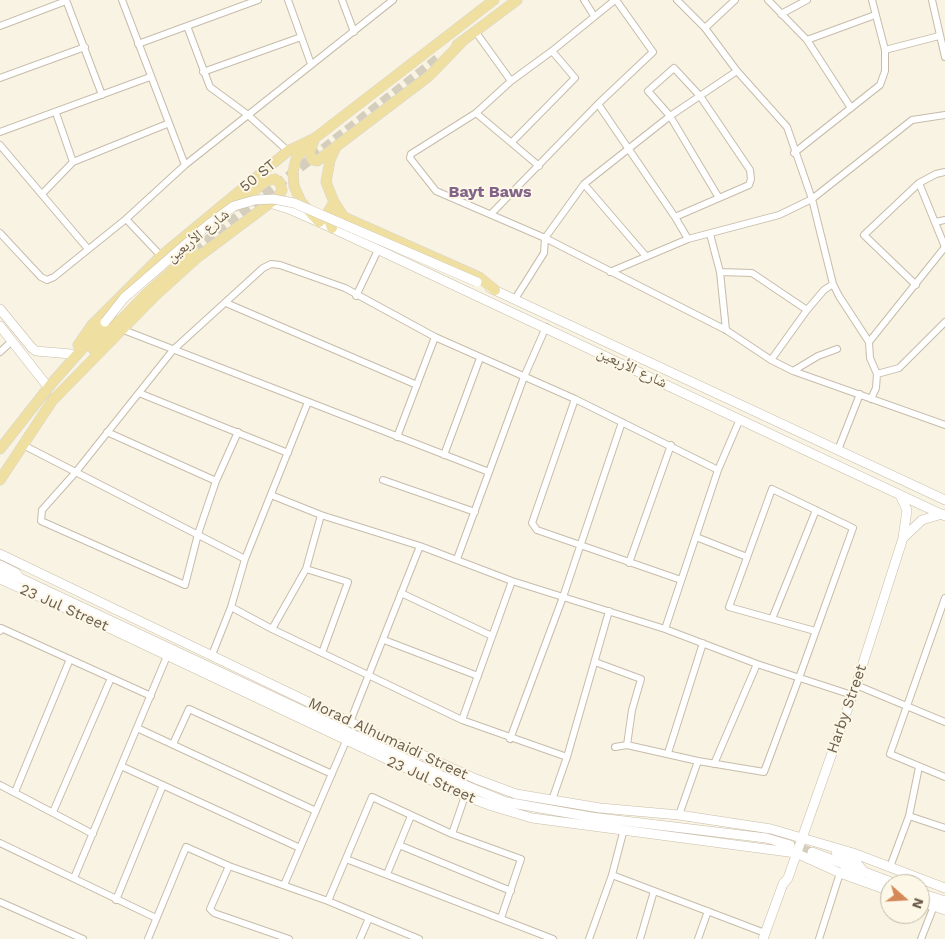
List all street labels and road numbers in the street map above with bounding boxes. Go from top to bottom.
street label: 50 ST [236,156,280,196]
street label: شارع الأربعين [163,205,233,267]
street label: شارع الأربعين [594,344,670,392]
street label: 23 Jul Street [17,580,111,636]
street label: Harby Street [823,662,871,756]
street label: Morad Alhumaidi Street [305,694,471,784]
street label: 23 Jul Street [384,752,478,808]

